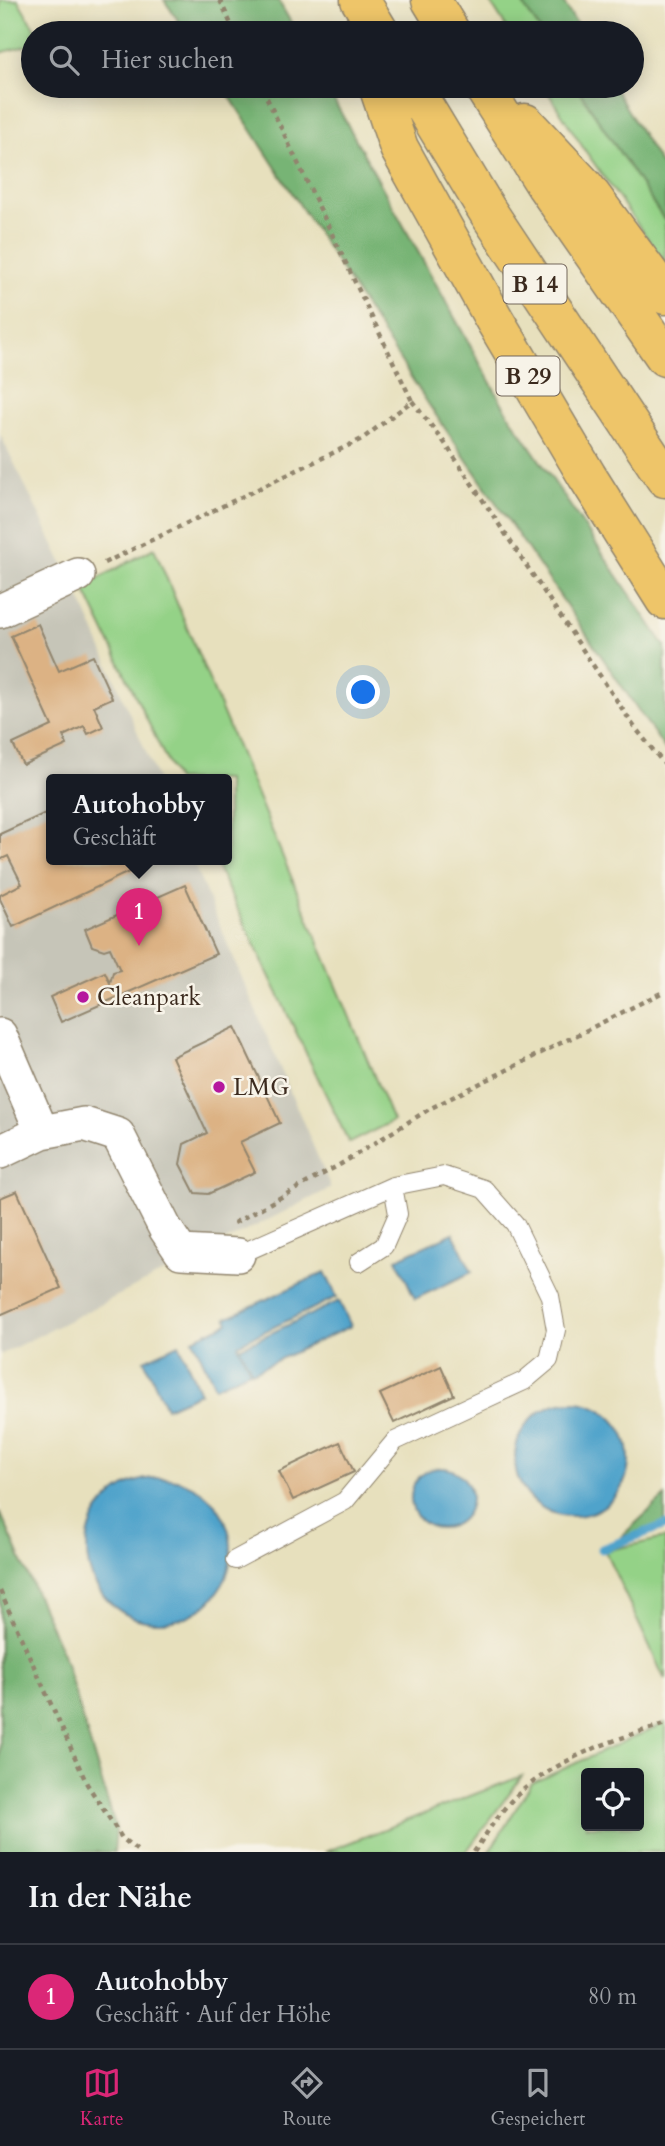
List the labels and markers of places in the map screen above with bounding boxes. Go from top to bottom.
pin: 1 [116,888,162,946]
place label: Cleanpark [97,981,201,1014]
marker: Cleanpark [75,989,91,1005]
place label: LMG [233,1071,289,1104]
marker: LMG [211,1079,227,1095]

